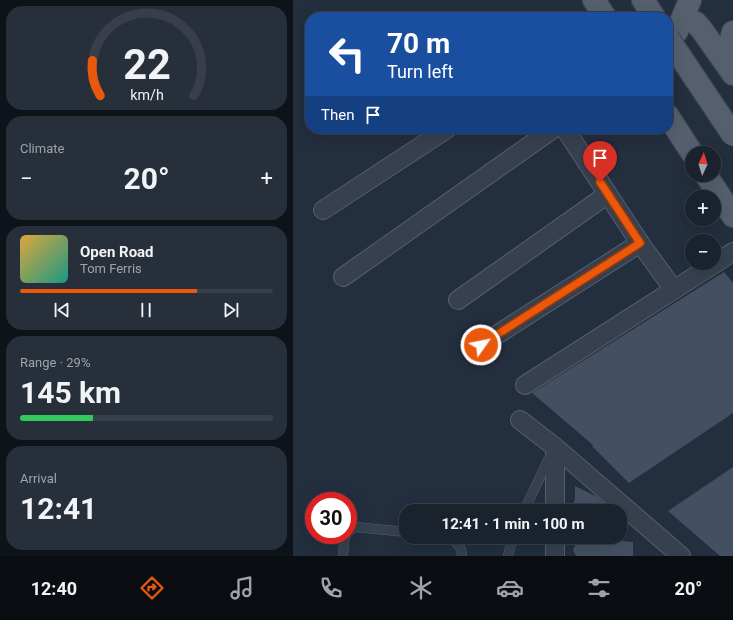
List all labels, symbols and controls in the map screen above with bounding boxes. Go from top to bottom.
text: 70 m [387,27,450,60]
icon: left [321,28,373,80]
text: 22 [123,40,170,89]
text: Turn left [387,61,453,82]
text: km/h [130,87,163,103]
icon: arrive [362,104,384,126]
text: Then [321,106,354,124]
text: Climate [20,141,64,156]
pin [583,141,617,182]
north arrow [685,146,721,182]
map controls [685,146,721,270]
icon: arrive [589,147,611,169]
text: 20° [123,161,170,196]
text: − [20,166,33,191]
text: + [261,166,273,191]
button: + [685,190,721,226]
button: − [685,234,721,270]
text: Open Road [80,243,154,261]
text: Tom Ferris [80,261,142,276]
icon: previous [51,299,73,321]
icon: pause [135,299,157,321]
icon: next [220,299,242,321]
position arrow [460,324,502,366]
text: Range · 29% [20,355,90,370]
text: 145 km [20,375,121,410]
text: Arrival [20,471,57,486]
text: 12:41 [20,491,97,526]
speed limit sign: 30 [305,492,357,544]
text: 12:41 · 1 min · 100 m [442,515,584,533]
icon: directions [138,574,166,602]
icon: music [228,574,256,602]
icon: phone [317,574,345,602]
icon: climate [407,574,435,602]
icon: car [496,574,524,602]
icon: filters [585,574,613,602]
text: 12:40 [31,578,77,599]
text: 20° [675,578,702,599]

